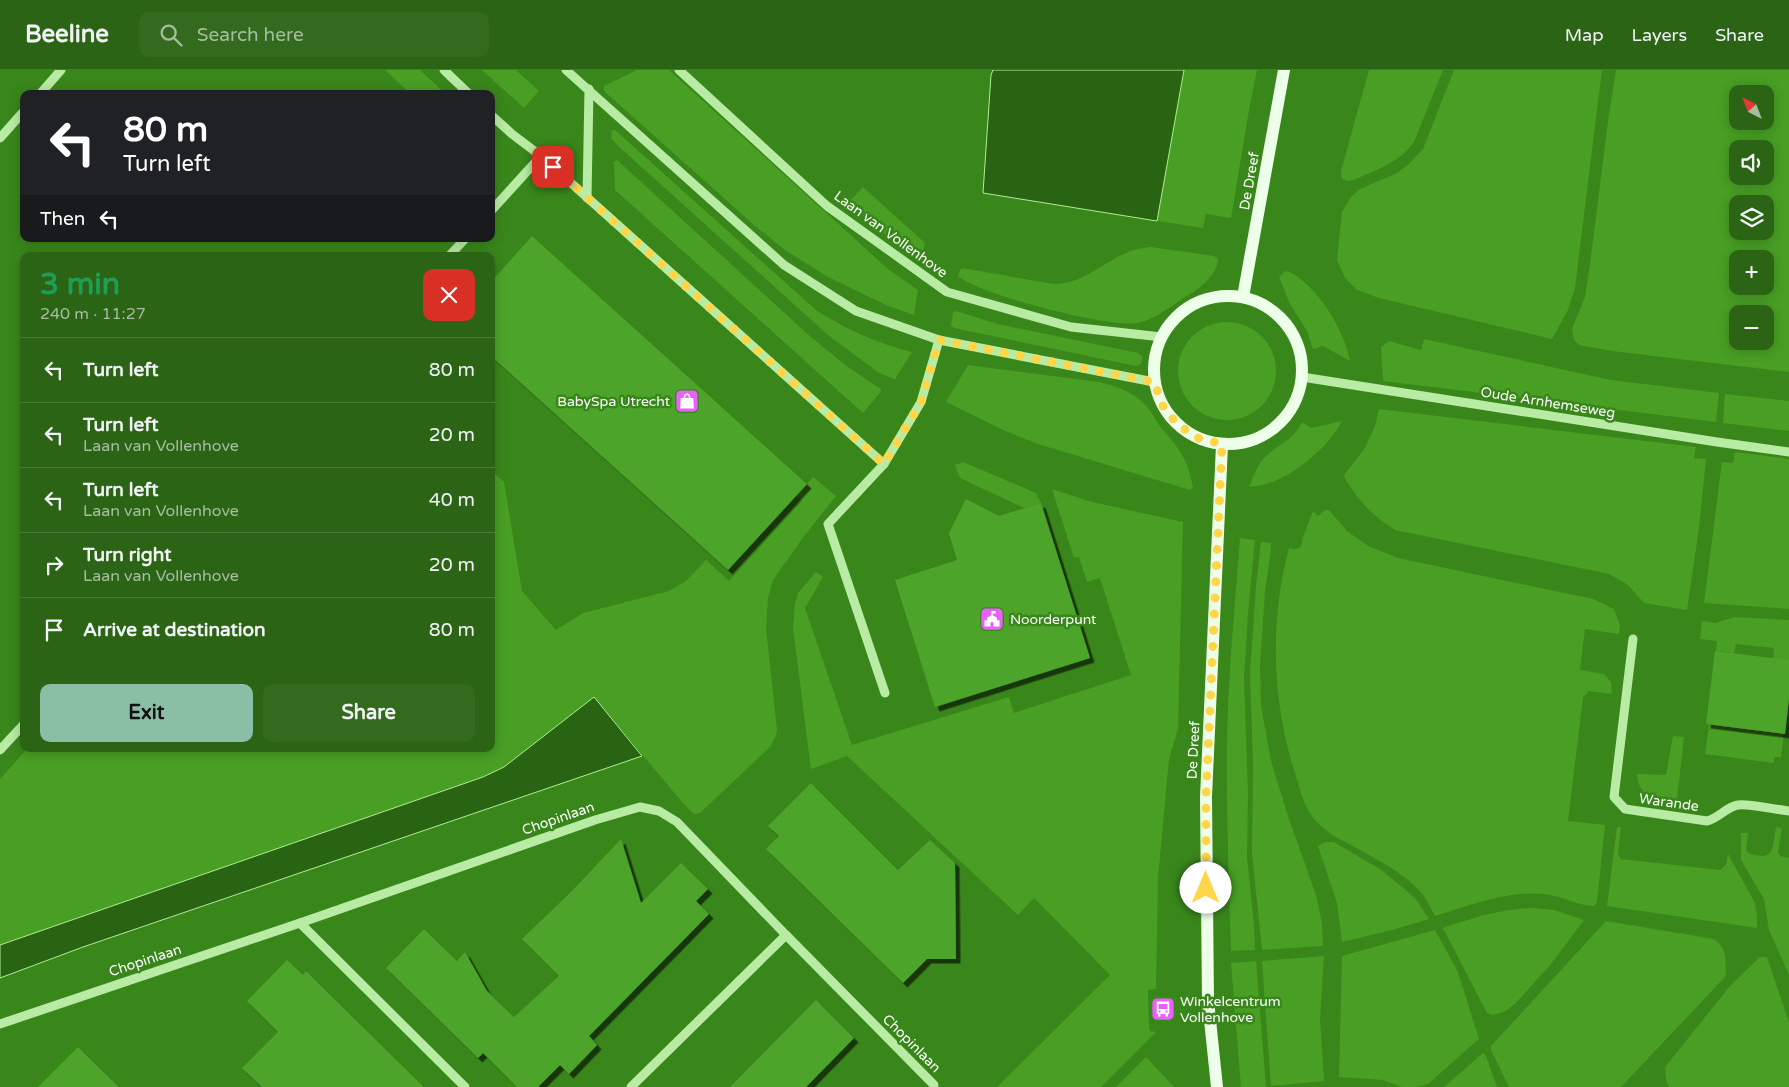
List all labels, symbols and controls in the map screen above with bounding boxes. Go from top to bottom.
search box [139,12,489,57]
text: Beeline [25,20,109,49]
icon: search [157,21,185,49]
text: Search here [197,24,304,46]
text: Map [1565,24,1604,46]
text: Layers [1632,24,1687,46]
text: Share [1715,24,1764,46]
north arrow [1729,85,1774,130]
map controls [1729,85,1774,350]
text: 80 m [123,109,208,151]
icon: left [40,110,105,175]
button: sound [1729,140,1774,185]
pin [532,146,574,188]
street label: De Dreef [1236,150,1263,211]
text: Turn left [123,151,211,177]
icon: arrive [539,153,567,181]
street label: Laan van Vollenhove [831,187,951,281]
button: layers [1729,195,1774,240]
icon: left [95,205,123,233]
text: Then [40,208,85,230]
button: + [1729,250,1774,295]
text: 3 min [40,266,120,303]
button: close [423,269,475,321]
text: 240 m · 11:27 [40,304,146,324]
button: − [1729,305,1774,350]
icon: left [40,356,68,384]
text: Turn left [83,359,159,381]
text: 80 m [429,359,475,381]
street label: Oude Arnhemseweg [1479,383,1616,422]
shop icon: BabySpa Utrecht [674,388,700,414]
place label: BabySpa Utrecht [557,393,671,410]
text: Turn left [83,414,159,436]
icon: left [40,421,68,449]
text: 20 m [429,424,475,446]
text: Laan van Vollenhove [83,436,239,456]
text: Turn left [83,479,159,501]
icon: left [40,486,68,514]
text: 40 m [429,489,475,511]
text: Laan van Vollenhove [83,501,239,521]
text: Turn right [83,544,171,566]
icon: right [40,551,68,579]
text: 20 m [429,554,475,576]
text: Laan van Vollenhove [83,566,239,586]
public building icon: Noorderpunt [979,606,1005,632]
place label: Noorderpunt [1010,611,1097,628]
icon: arrive [40,616,68,644]
text: Arrive at destination [83,619,266,641]
text: 80 m [429,619,475,641]
button: Exit [40,684,253,742]
button: Share [263,684,475,742]
street label: De Dreef [1183,720,1204,780]
street label: Warande [1638,790,1700,815]
street label: Chopinlaan [520,798,597,839]
position arrow [1179,861,1231,913]
street label: Chopinlaan [107,941,184,980]
place label: Winkelcentrum Vollenhove [1180,993,1281,1026]
bus stop icon: Winkelcentrum Vollenhove [1150,996,1176,1022]
street label: Chopinlaan [879,1011,944,1076]

